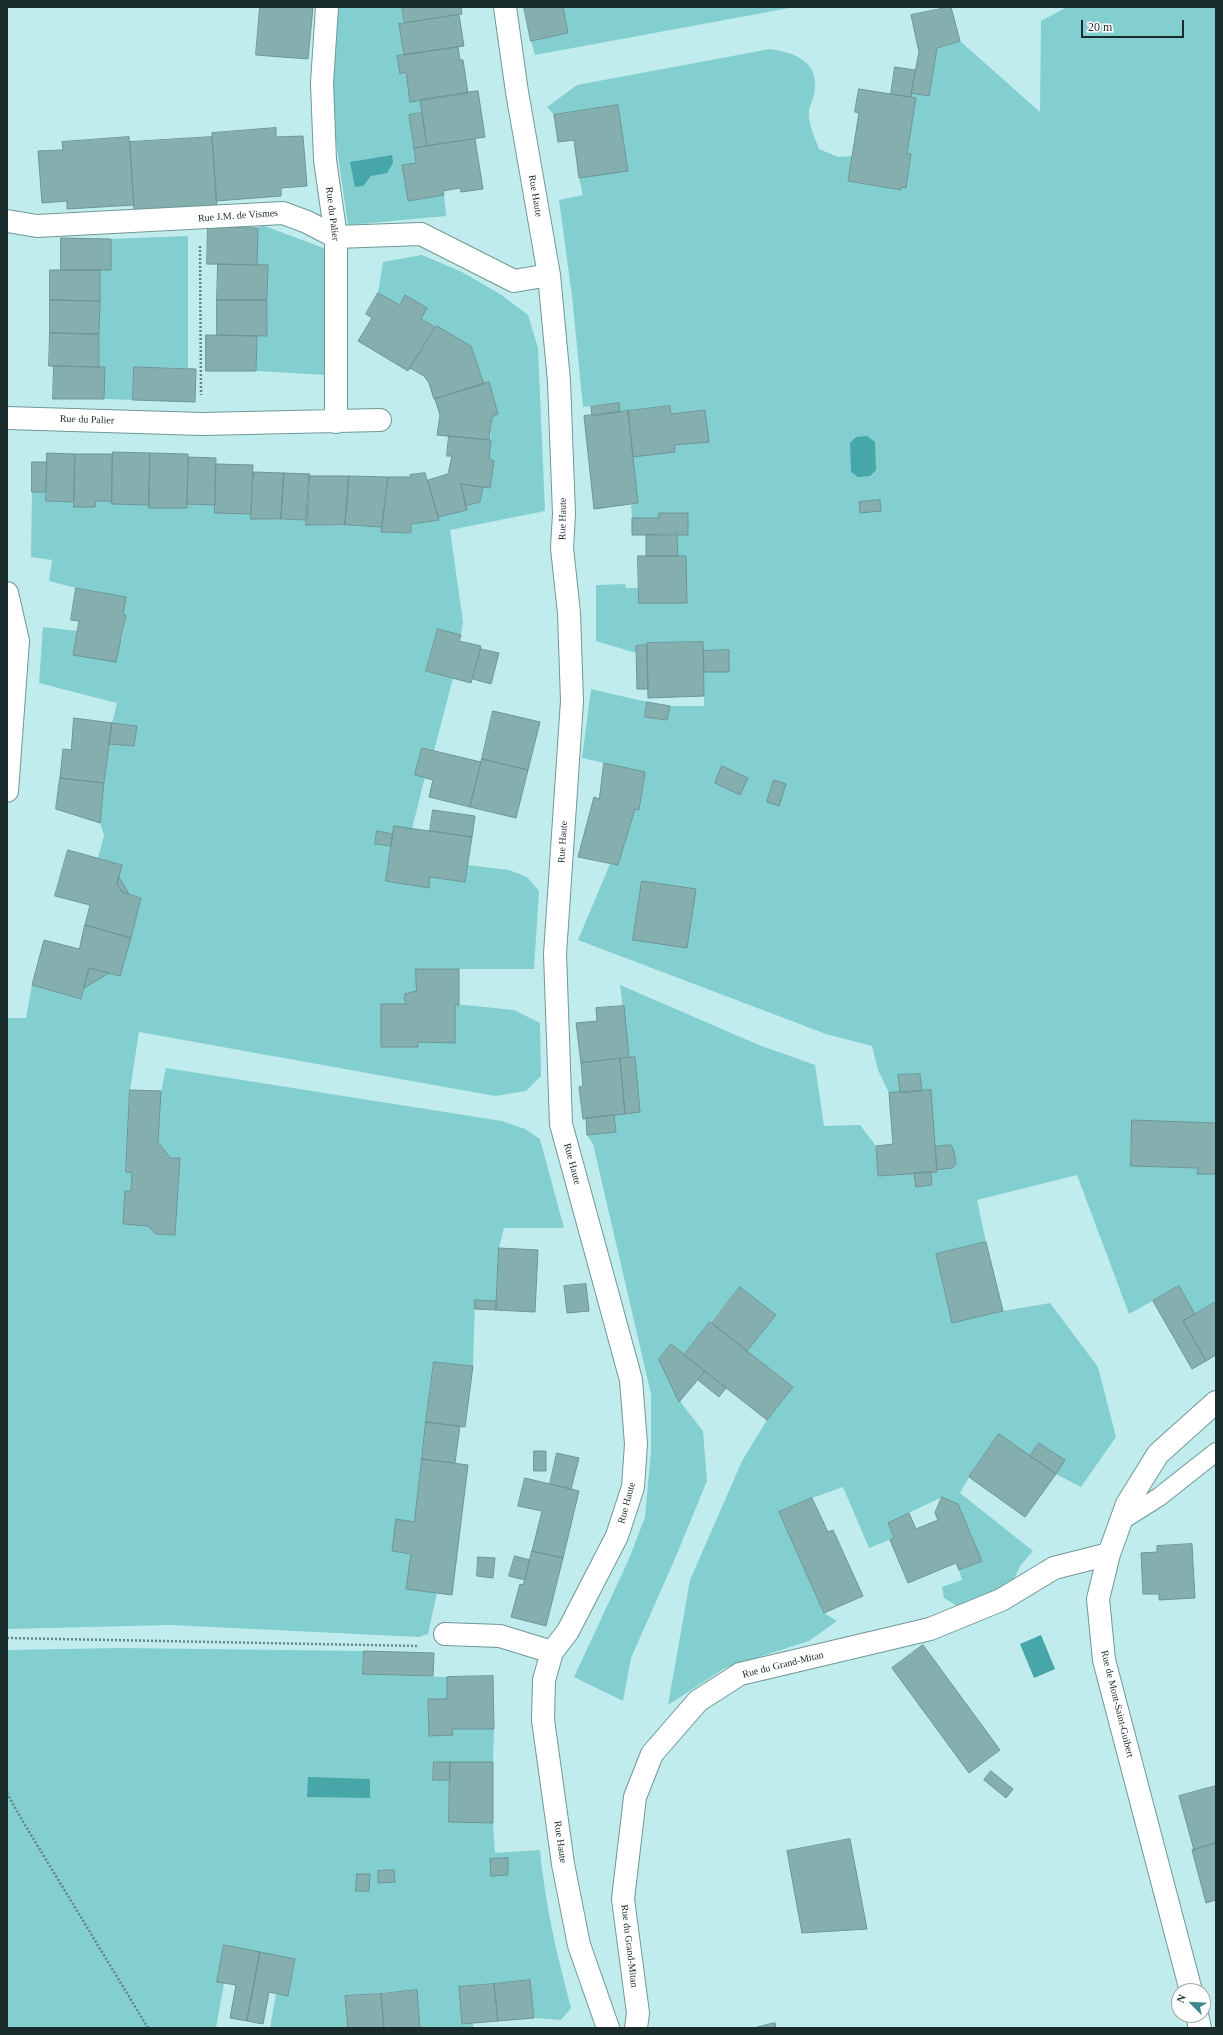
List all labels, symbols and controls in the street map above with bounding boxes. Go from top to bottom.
scale bar [1083,12,1186,38]
text: 20 m [1088,20,1112,34]
street label: Rue Haute [525,174,545,218]
street label: Rue du Palier [323,186,341,242]
street label: Rue J.M. de Vismes [198,207,278,225]
street label: Rue du Palier [60,413,114,427]
street label: Rue Haute [557,498,569,540]
street label: Rue Haute [556,820,570,864]
street label: Rue Haute [561,1142,583,1186]
street label: Rue Haute [616,1481,638,1525]
street label: Rue du Grand-Mitan [741,1649,825,1681]
street label: Rue de Mont-Saint-Guibert [1098,1649,1136,1759]
street label: Rue Haute [551,1820,569,1864]
street label: Rue du Grand-Mitan [618,1904,640,1988]
north arrow [1171,1983,1211,2023]
text: N [1174,1992,1188,2005]

